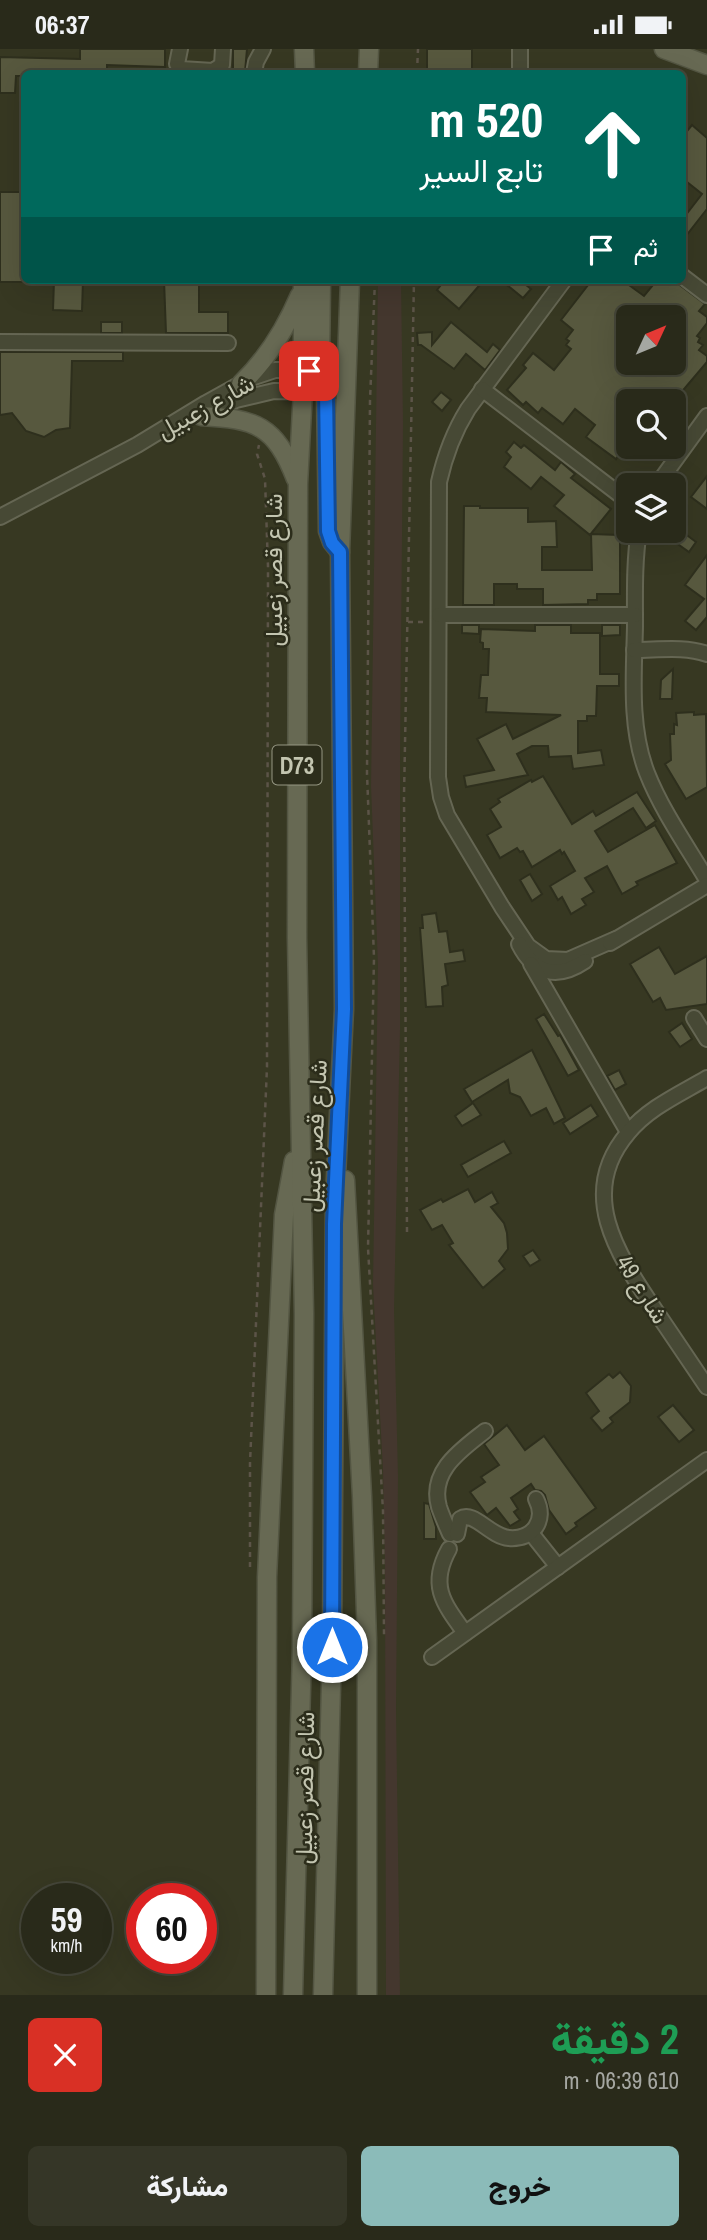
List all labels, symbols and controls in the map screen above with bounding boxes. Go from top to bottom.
text: 06:37 [35,7,90,42]
text: 520 m [429,86,543,152]
icon: ahead [567,98,658,189]
text: تابع السير [419,149,543,192]
text: ثم [634,230,658,265]
icon: arrive [582,231,620,269]
north arrow [616,305,686,375]
map controls [616,305,686,543]
pin [279,341,339,401]
icon: arrive [290,352,328,390]
street label: شارع زعبيل [151,366,260,447]
button: search [616,389,686,459]
button: layers [616,473,686,543]
street label: شارع قصر زعبيل [257,494,290,646]
road number: D73 [272,745,322,785]
street label: شارع قصر زعبيل [294,1059,335,1213]
street label: شارع 49 [609,1248,677,1330]
position arrow [295,1610,369,1684]
street label: شارع قصر زعبيل [287,1711,322,1865]
speed limit sign: 60 [126,1883,217,1974]
text: 59 [51,1896,82,1943]
text: km/h [51,1933,83,1958]
text: 2 دقيقة [551,2011,679,2067]
button: close [28,2018,102,2092]
text: 610 m · 06:39 [564,2065,679,2096]
button: مشاركة [28,2146,347,2226]
button: خروج [361,2146,679,2226]

